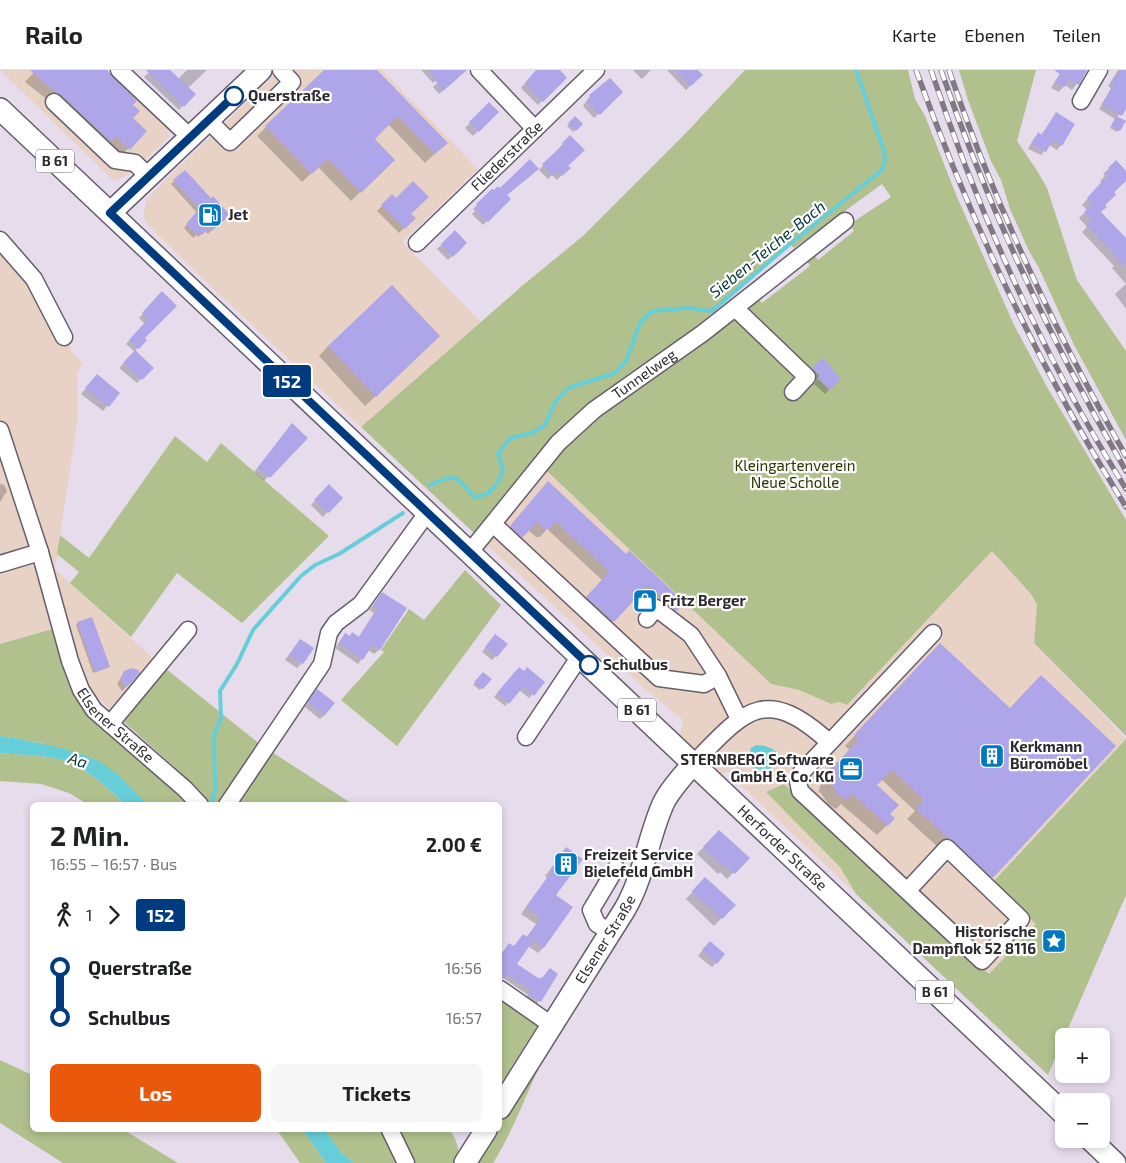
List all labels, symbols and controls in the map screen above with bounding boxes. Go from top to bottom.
text: Railo [25,20,83,49]
text: Karte [892,24,936,46]
text: Ebenen [964,24,1025,46]
text: Teilen [1053,24,1101,46]
marker: Querstraße [224,86,244,106]
place label: Querstraße [248,86,330,105]
street label: Fliederstraße [467,117,546,194]
road number: B 61 [36,150,74,172]
water label: Sieben-Teiche-Bach [705,196,828,301]
fuel station icon: Jet [197,202,223,228]
place label: Jet [228,205,248,223]
street label: Tunnelweg [608,344,680,402]
line badge: 152 [258,365,316,397]
text: 152 [273,370,301,392]
park label: Kleingartenverein Neue Scholle [734,456,856,491]
shop icon: Fritz Berger [632,588,658,614]
place label: Fritz Berger [662,591,746,609]
marker: Schulbus [579,655,599,675]
place label: Schulbus [603,655,668,673]
street label: Elsener Straße [74,684,158,766]
road number: B 61 [618,698,656,722]
place label: Kerkmann Büromöbel [1010,737,1088,772]
building icon: Kerkmann Büromöbel [979,743,1005,769]
water label: Aa [65,747,90,772]
place label: STERNBERG Software GmbH & Co. KG [680,750,834,785]
office icon: STERNBERG Software GmbH & Co. KG [838,756,864,782]
street label: Herforder Straße [734,801,831,894]
text: 2 Min. [50,818,129,852]
text: 2.00 € [426,833,482,856]
place label: Freizeit Service Bielefeld GmbH [584,845,693,880]
building icon: Freizeit Service Bielefeld GmbH [553,851,579,877]
text: 16:55 – 16:57 · Bus [50,854,177,873]
street label: Elsener Straße [571,892,639,986]
icon: walk [50,901,78,929]
icon: forward [100,901,128,929]
text: 152 [146,904,175,926]
text: 1 [86,905,92,924]
place label: Historische Dampflok 52 8116 [912,922,1036,957]
place icon: Historische Dampflok 52 8116 [1041,928,1067,954]
text: Querstraße [88,956,192,979]
text: 16:56 [445,958,482,977]
road number: B 61 [916,980,954,1004]
text: Schulbus [88,1006,170,1029]
text: 16:57 [446,1008,482,1027]
map controls [1055,1028,1110,1148]
button: + [1055,1028,1110,1083]
button: Los [50,1064,261,1122]
button: Tickets [271,1064,482,1122]
button: − [1055,1093,1110,1148]

